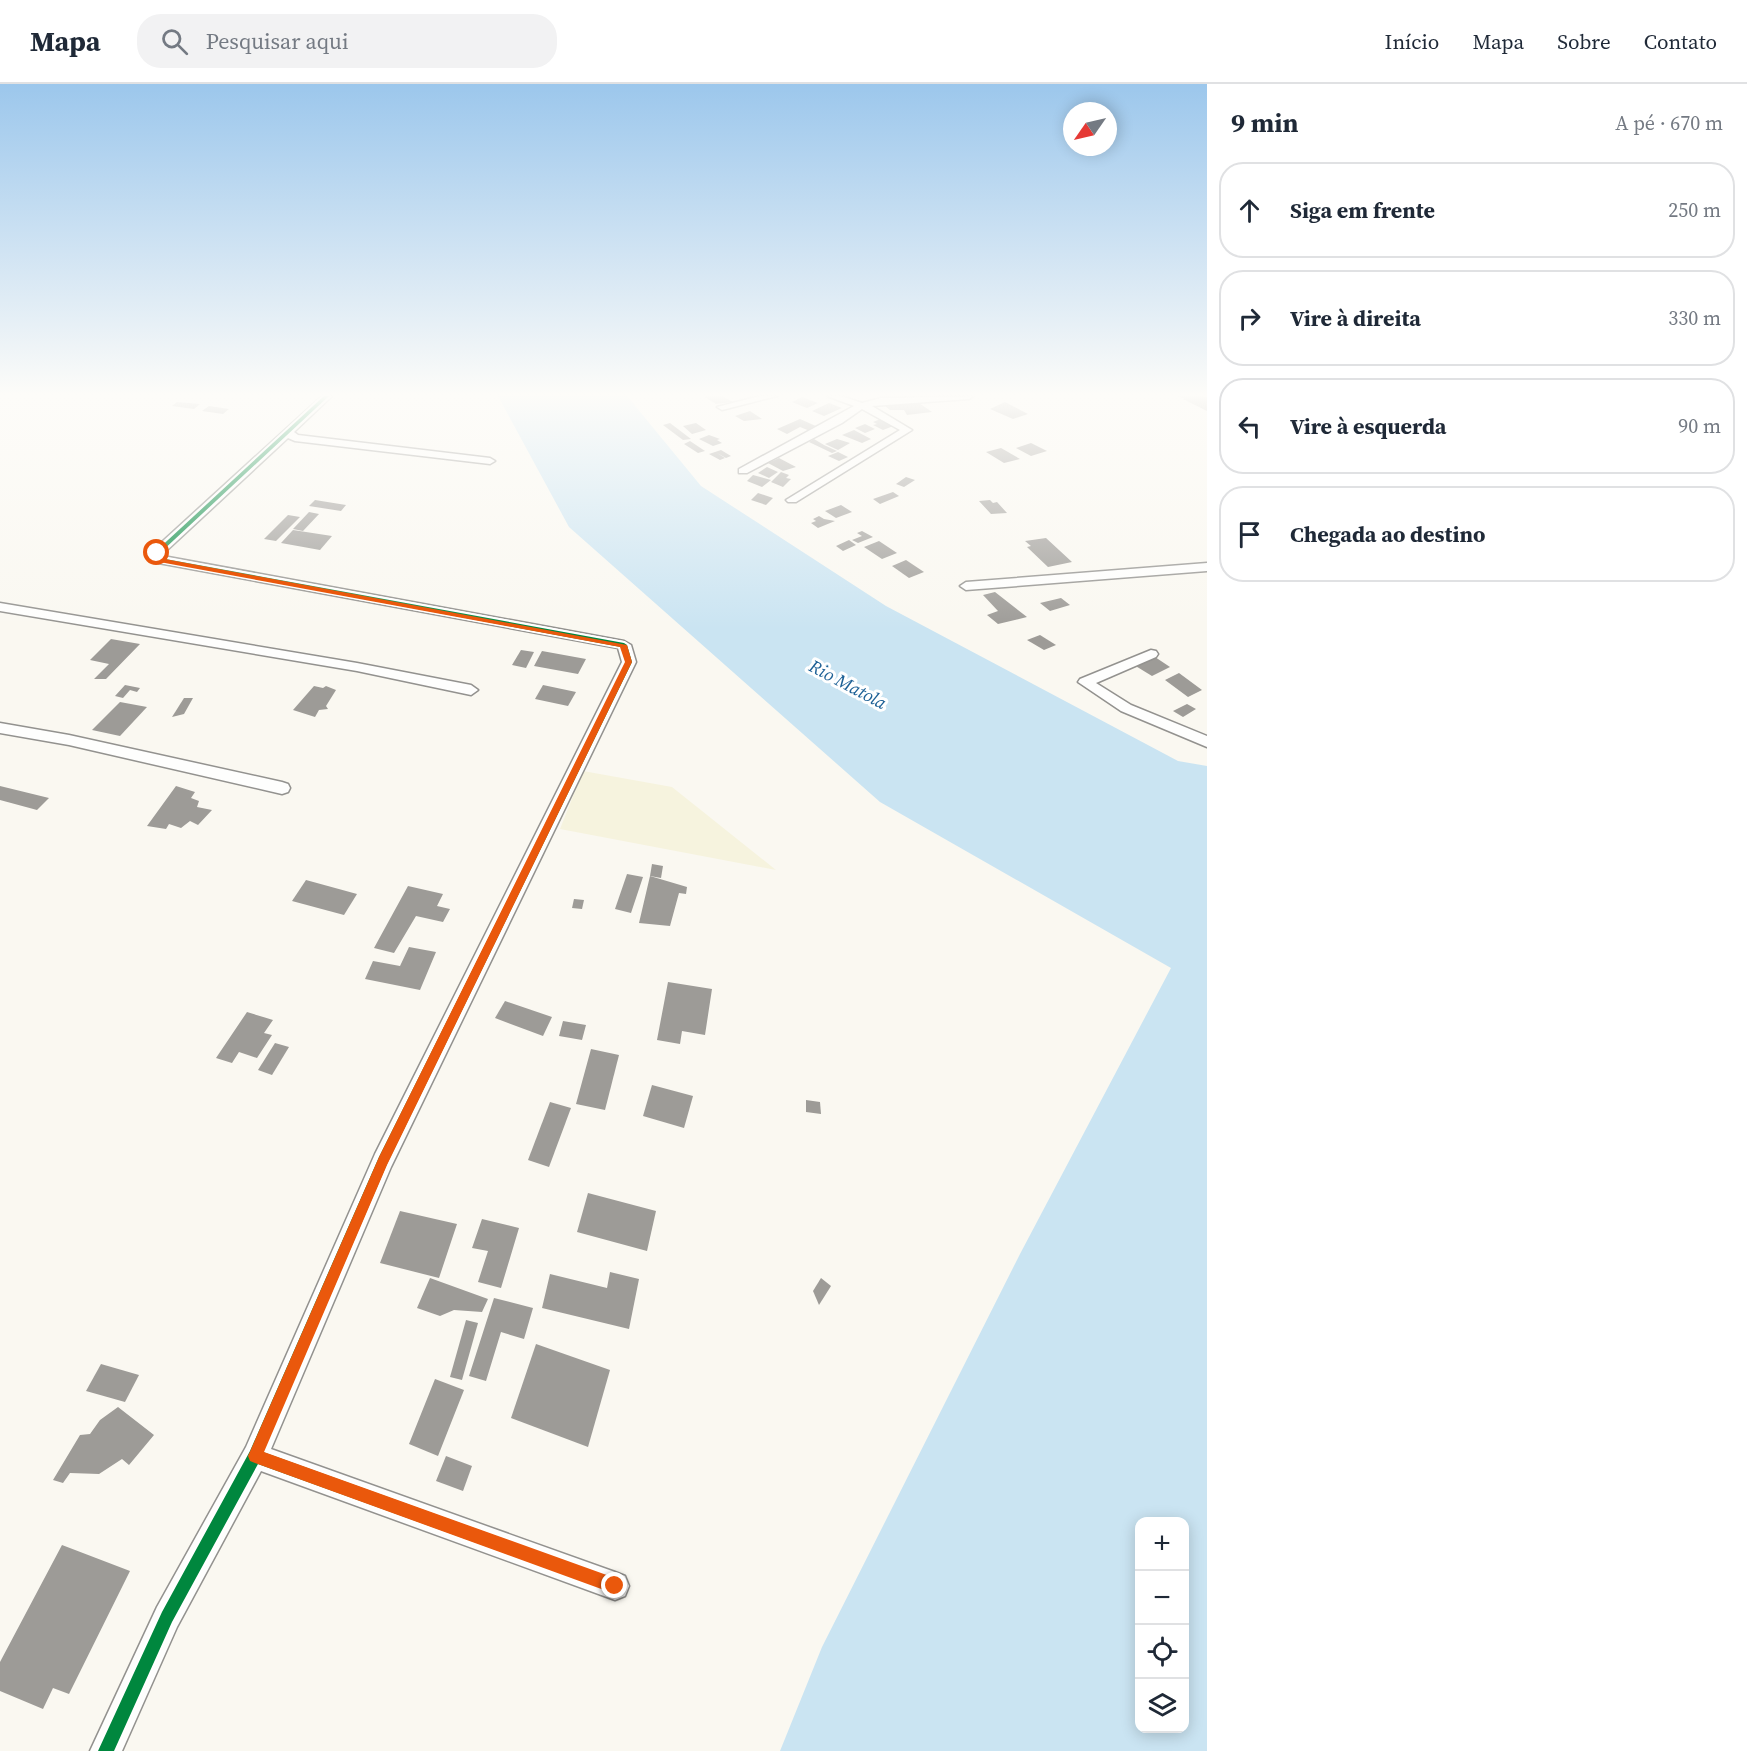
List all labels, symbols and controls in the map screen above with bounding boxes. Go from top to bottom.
search box [137,14,557,68]
text: Mapa [30,22,101,60]
icon: search [158,25,191,58]
text: Pesquisar aqui [206,26,348,56]
text: Início [1385,27,1439,56]
text: Mapa [1472,27,1524,56]
text: Sobre [1557,27,1611,56]
text: Contato [1644,27,1717,56]
north arrow [1063,102,1117,156]
text: 9 min [1231,105,1298,141]
text: A pé · 670 m [1615,109,1723,137]
icon: ahead [1233,194,1266,227]
text: Siga em frente [1290,195,1435,225]
text: 250 m [1668,196,1721,224]
icon: right [1233,302,1266,335]
text: Vire à direita [1290,303,1421,333]
text: 330 m [1668,304,1721,332]
icon: left [1233,410,1266,443]
text: Vire à esquerda [1290,411,1446,441]
text: 90 m [1678,412,1721,440]
icon: arrive [1233,518,1266,551]
text: Chegada ao destino [1290,519,1485,549]
route start [143,539,169,565]
water label: Rio Matola [804,653,892,715]
map controls [1135,1517,1189,1733]
button: + [1135,1517,1189,1571]
button: − [1135,1571,1189,1625]
route end [601,1572,627,1598]
button: locate [1135,1625,1189,1679]
button: layers [1135,1679,1189,1733]

